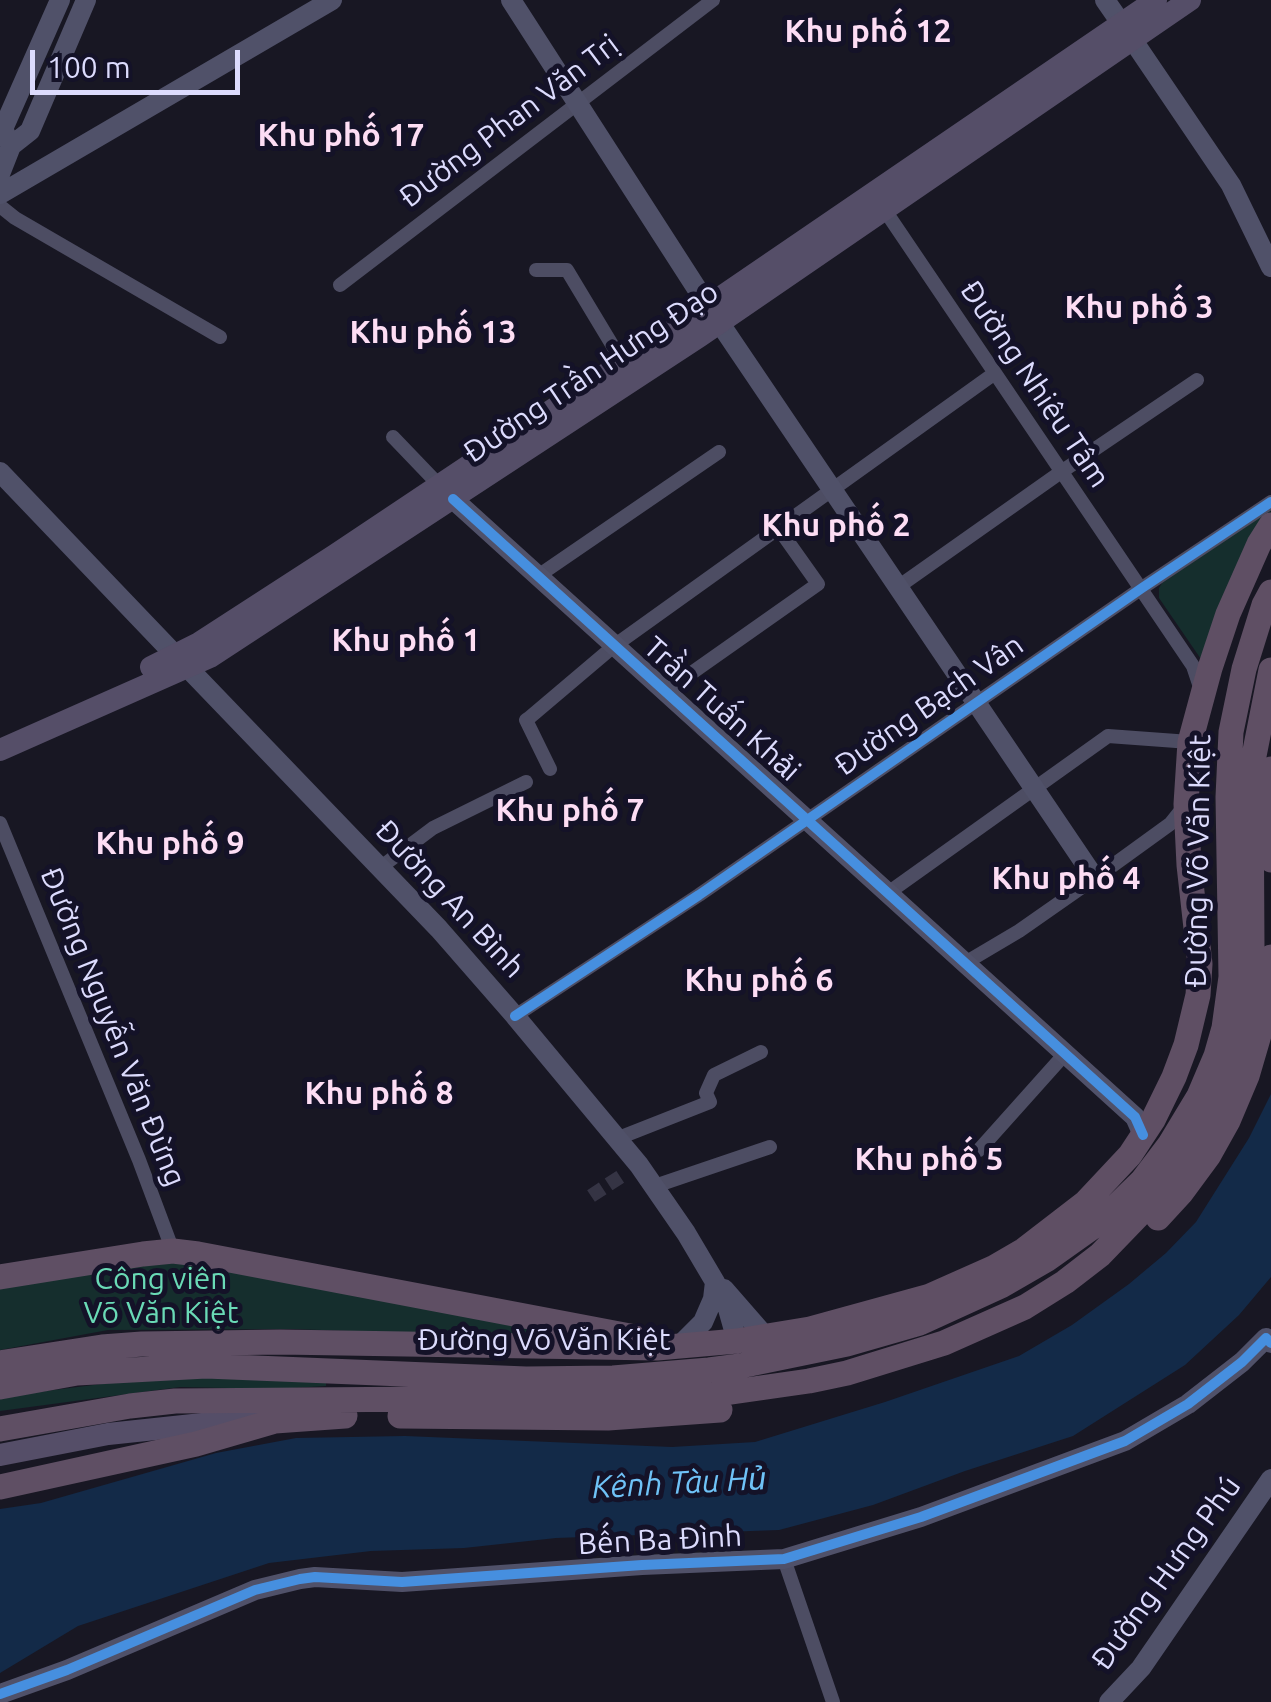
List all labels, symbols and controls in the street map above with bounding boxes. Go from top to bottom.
district label: Khu phố 12 [784,12,952,50]
street label: Đường Phan Văn Trị [392,27,626,215]
scale bar [35,30,245,92]
text: 100 m [47,50,131,84]
district label: Khu phố 17 [257,116,425,154]
street label: Đường Trần Hưng Đạo [457,273,725,471]
street label: Đường Nhiêu Tâm [953,274,1117,494]
district label: Khu phố 3 [1064,288,1214,326]
district label: Khu phố 13 [349,313,517,351]
district label: Khu phố 2 [761,506,911,544]
district label: Khu phố 1 [331,621,481,659]
street label: Đường Bạch Vân [828,627,1030,783]
street label: Trần Tuấn Khải [636,629,808,789]
street label: Đường Võ Văn Kiệt [1178,734,1218,988]
district label: Khu phố 7 [495,791,645,829]
street label: Đường An Bình [368,813,532,985]
district label: Khu phố 9 [95,824,245,862]
district label: Khu phố 4 [991,859,1141,897]
street label: Đường Nguyễn Văn Đừng [33,862,193,1192]
district label: Khu phố 6 [684,961,834,999]
district label: Khu phố 8 [304,1074,454,1112]
district label: Khu phố 5 [854,1140,1004,1178]
park label: Công viên Võ Văn Kiệt [84,1261,238,1332]
street label: Đường Võ Văn Kiệt [417,1322,671,1358]
water label: Kênh Tàu Hủ [590,1459,768,1507]
street label: Đường Hưng Phú [1084,1469,1248,1677]
street label: Bến Ba Đình [577,1518,743,1562]

